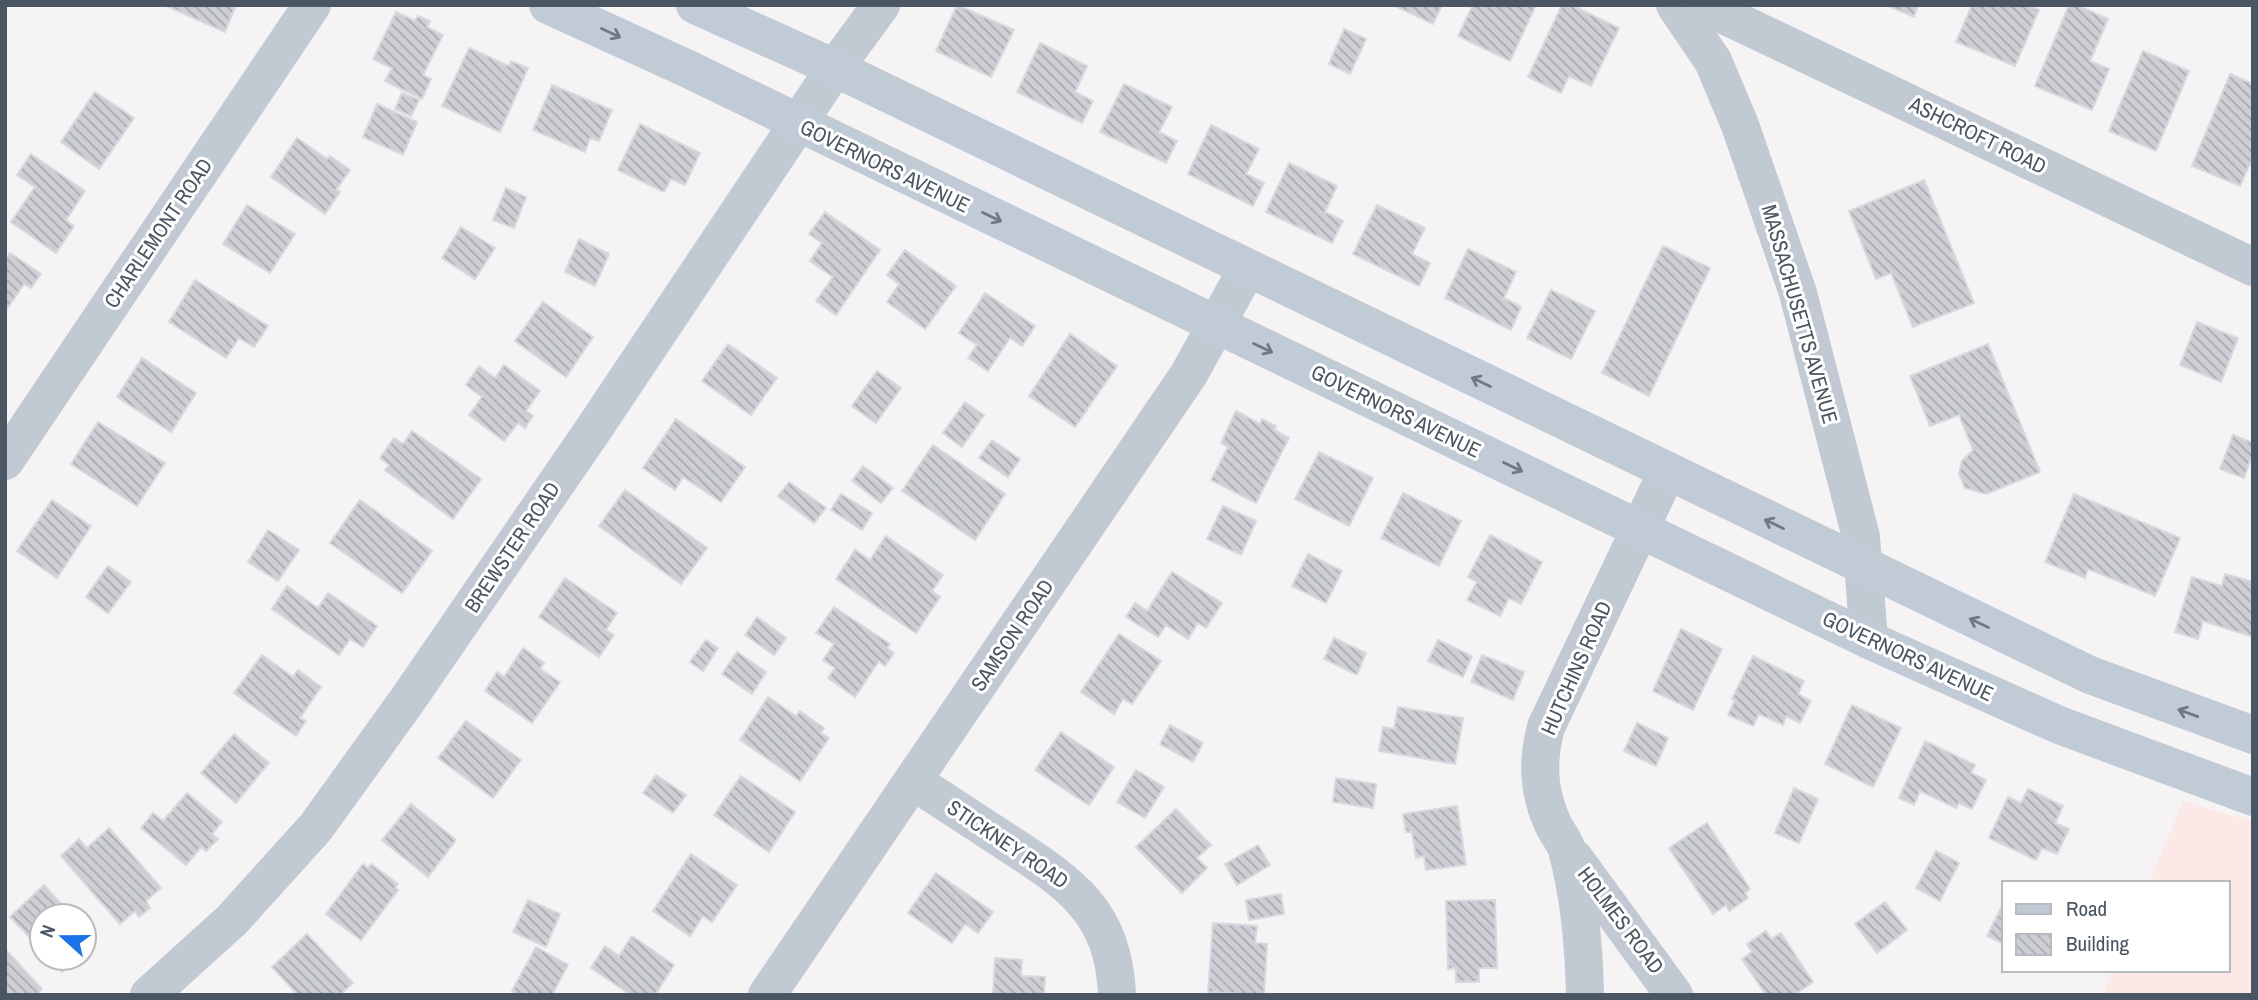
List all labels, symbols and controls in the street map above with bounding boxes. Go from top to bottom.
one-way arrow [600,27,621,40]
street label: ASHCROFT ROAD [1904,89,2051,181]
street label: GOVERNORS AVENUE [795,112,975,220]
street label: CHARLEMONT ROAD [97,152,219,314]
street label: MASSACHUSETTS AVENUE [1755,201,1845,427]
one-way arrow [981,211,1002,224]
one-way arrow [1252,341,1273,355]
street label: GOVERNORS AVENUE [1306,357,1486,465]
one-way arrow [1471,375,1492,389]
one-way arrow [1502,461,1523,474]
street label: BREWSTER ROAD [457,476,567,618]
one-way arrow [1764,517,1785,531]
street label: SAMSON ROAD [964,573,1060,697]
street label: HUTCHINS ROAD [1534,597,1618,739]
street label: GOVERNORS AVENUE [1818,604,1998,708]
one-way arrow [1969,615,1990,628]
one-way arrow [2178,706,2200,718]
street label: STICKNEY ROAD [942,793,1074,895]
street label: HOLMES ROAD [1571,860,1671,980]
legend [2002,881,2230,972]
text: Road [2066,894,2107,923]
north arrow [28,902,98,972]
text: N [33,921,61,941]
text: Building [2066,929,2130,958]

